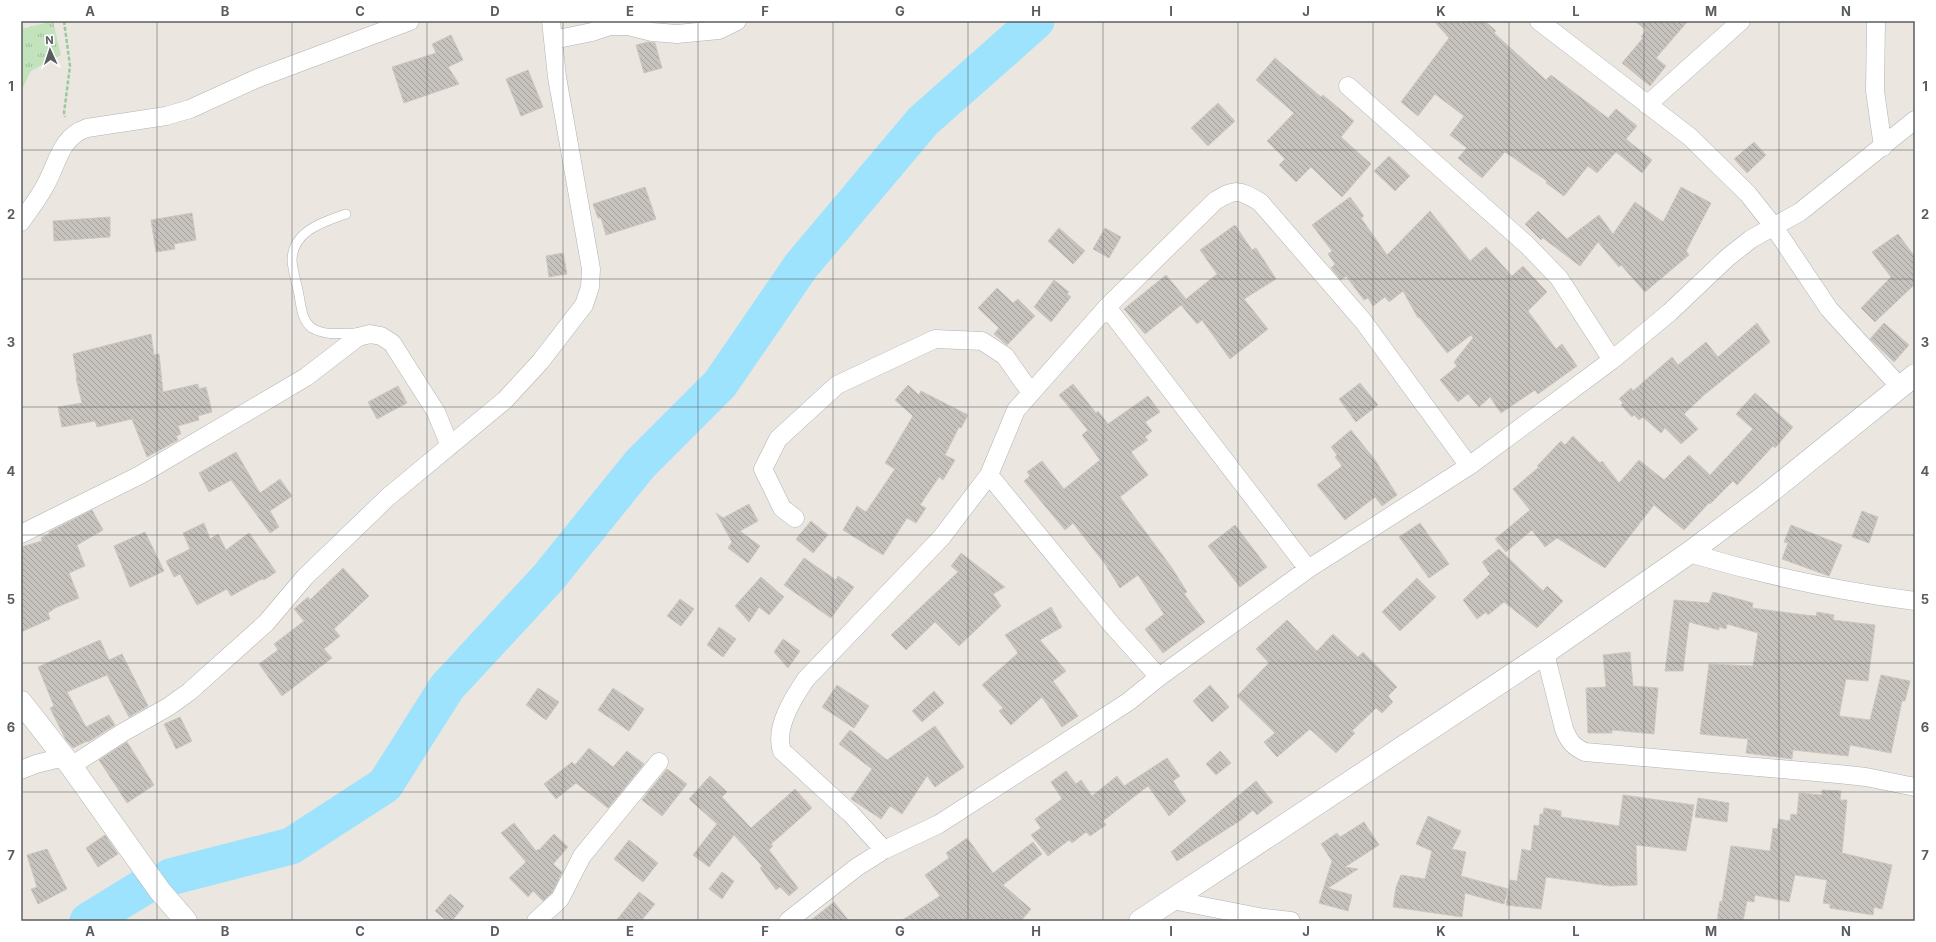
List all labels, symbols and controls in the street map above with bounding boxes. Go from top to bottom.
text: A [85,3,95,19]
text: B [221,3,230,19]
text: C [355,3,365,19]
text: D [490,3,500,19]
text: E [626,3,634,19]
text: F [761,3,769,19]
text: G [895,3,905,19]
text: H [1031,3,1041,19]
text: I [1169,3,1173,19]
text: J [1302,3,1310,19]
text: K [1436,3,1446,19]
text: L [1572,3,1580,19]
text: M [1705,3,1717,19]
text: N [1841,3,1851,19]
north arrow [30,30,70,70]
text: N [45,33,54,47]
text: 1 [8,78,14,94]
text: 1 [1922,78,1928,94]
text: 2 [7,206,15,222]
text: 2 [1921,206,1929,222]
text: 3 [7,334,15,350]
text: 3 [1921,334,1929,350]
text: 4 [7,463,16,479]
text: 4 [1921,463,1930,479]
text: 5 [7,591,15,607]
text: 5 [1921,591,1929,607]
text: 6 [7,719,15,735]
text: 6 [1921,719,1929,735]
text: 7 [7,847,15,863]
text: 7 [1921,847,1929,863]
text: A [85,923,95,939]
text: B [221,923,230,939]
text: C [355,923,365,939]
text: D [490,923,500,939]
text: E [626,923,634,939]
text: F [761,923,769,939]
text: G [895,923,905,939]
text: H [1031,923,1041,939]
text: I [1169,923,1173,939]
text: J [1302,923,1310,939]
text: K [1436,923,1446,939]
text: L [1572,923,1580,939]
text: M [1705,923,1717,939]
text: N [1841,923,1851,939]

